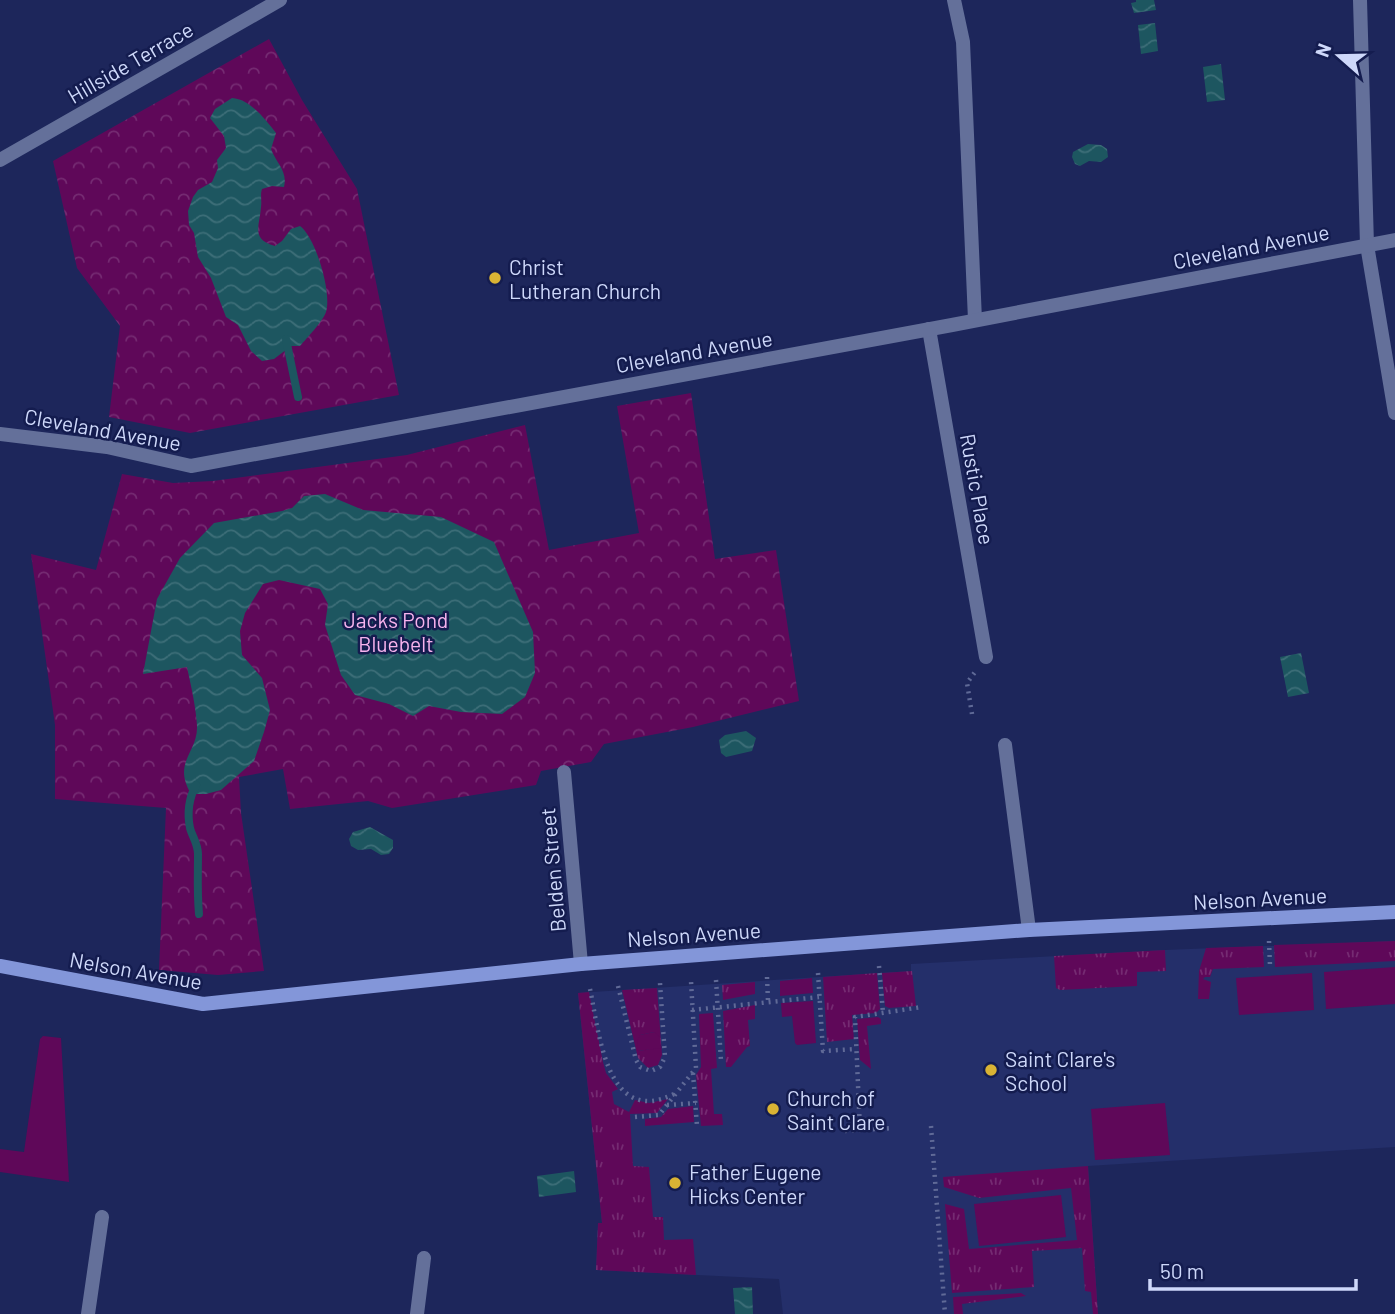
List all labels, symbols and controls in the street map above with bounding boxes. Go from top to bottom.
street label: Hillside Terrace [63,16,197,108]
north arrow [1304,21,1374,91]
text: N [1310,40,1336,60]
street label: Cleveland Avenue [1171,219,1331,273]
place label: Christ Lutheran Church [509,254,661,303]
marker: Christ Lutheran Church [487,270,503,286]
street label: Cleveland Avenue [614,325,774,377]
street label: Cleveland Avenue [23,403,183,455]
street label: Rustic Place [956,432,1000,546]
park label: Jacks Pond Bluebelt [344,607,448,656]
street label: Belden Street [534,807,570,933]
street label: Nelson Avenue [1192,882,1328,914]
street label: Nelson Avenue [626,917,762,951]
street label: Nelson Avenue [68,946,204,994]
place label: Saint Clare's School [1005,1046,1115,1095]
marker: Saint Clare's School [983,1062,999,1078]
place label: Church of Saint Clare [787,1085,886,1134]
marker: Church of Saint Clare [765,1101,781,1117]
place label: Father Eugene Hicks Center [689,1159,822,1208]
marker: Father Eugene Hicks Center [667,1175,683,1191]
scale bar [1150,1248,1356,1292]
text: 50 m [1160,1258,1204,1283]

